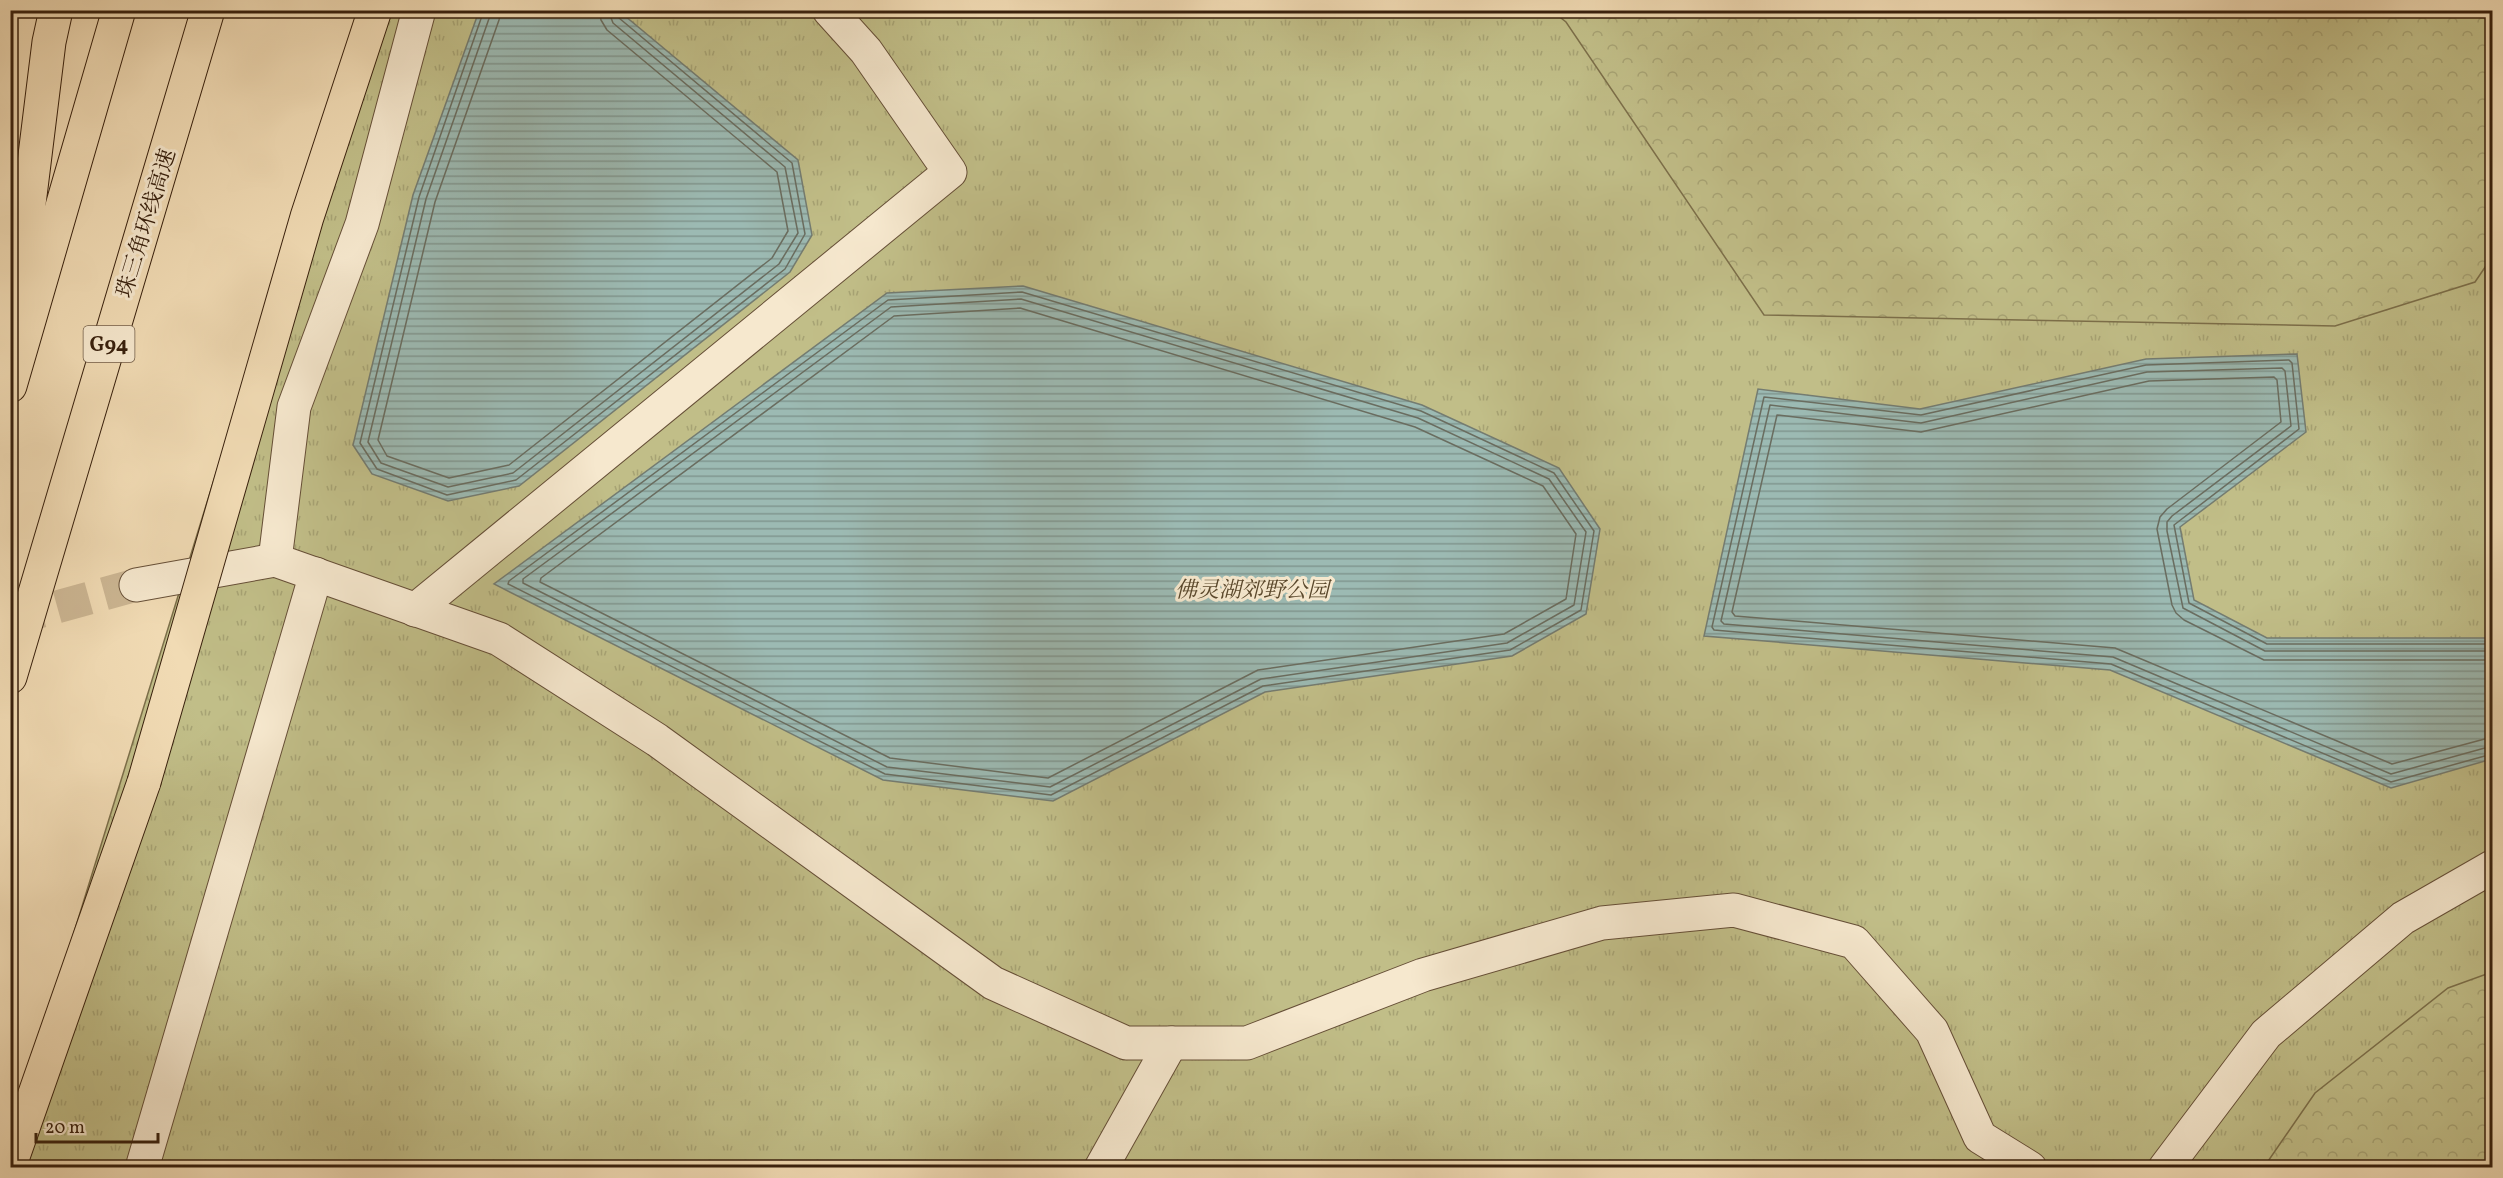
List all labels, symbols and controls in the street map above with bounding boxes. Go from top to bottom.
street label: 珠三角环线高速 [110,146,185,302]
road number: G94 [84,326,134,362]
park label: 佛灵湖郊野公园 [1175,576,1332,607]
scale bar [36,1106,158,1144]
text: 20 m [45,1116,85,1141]

